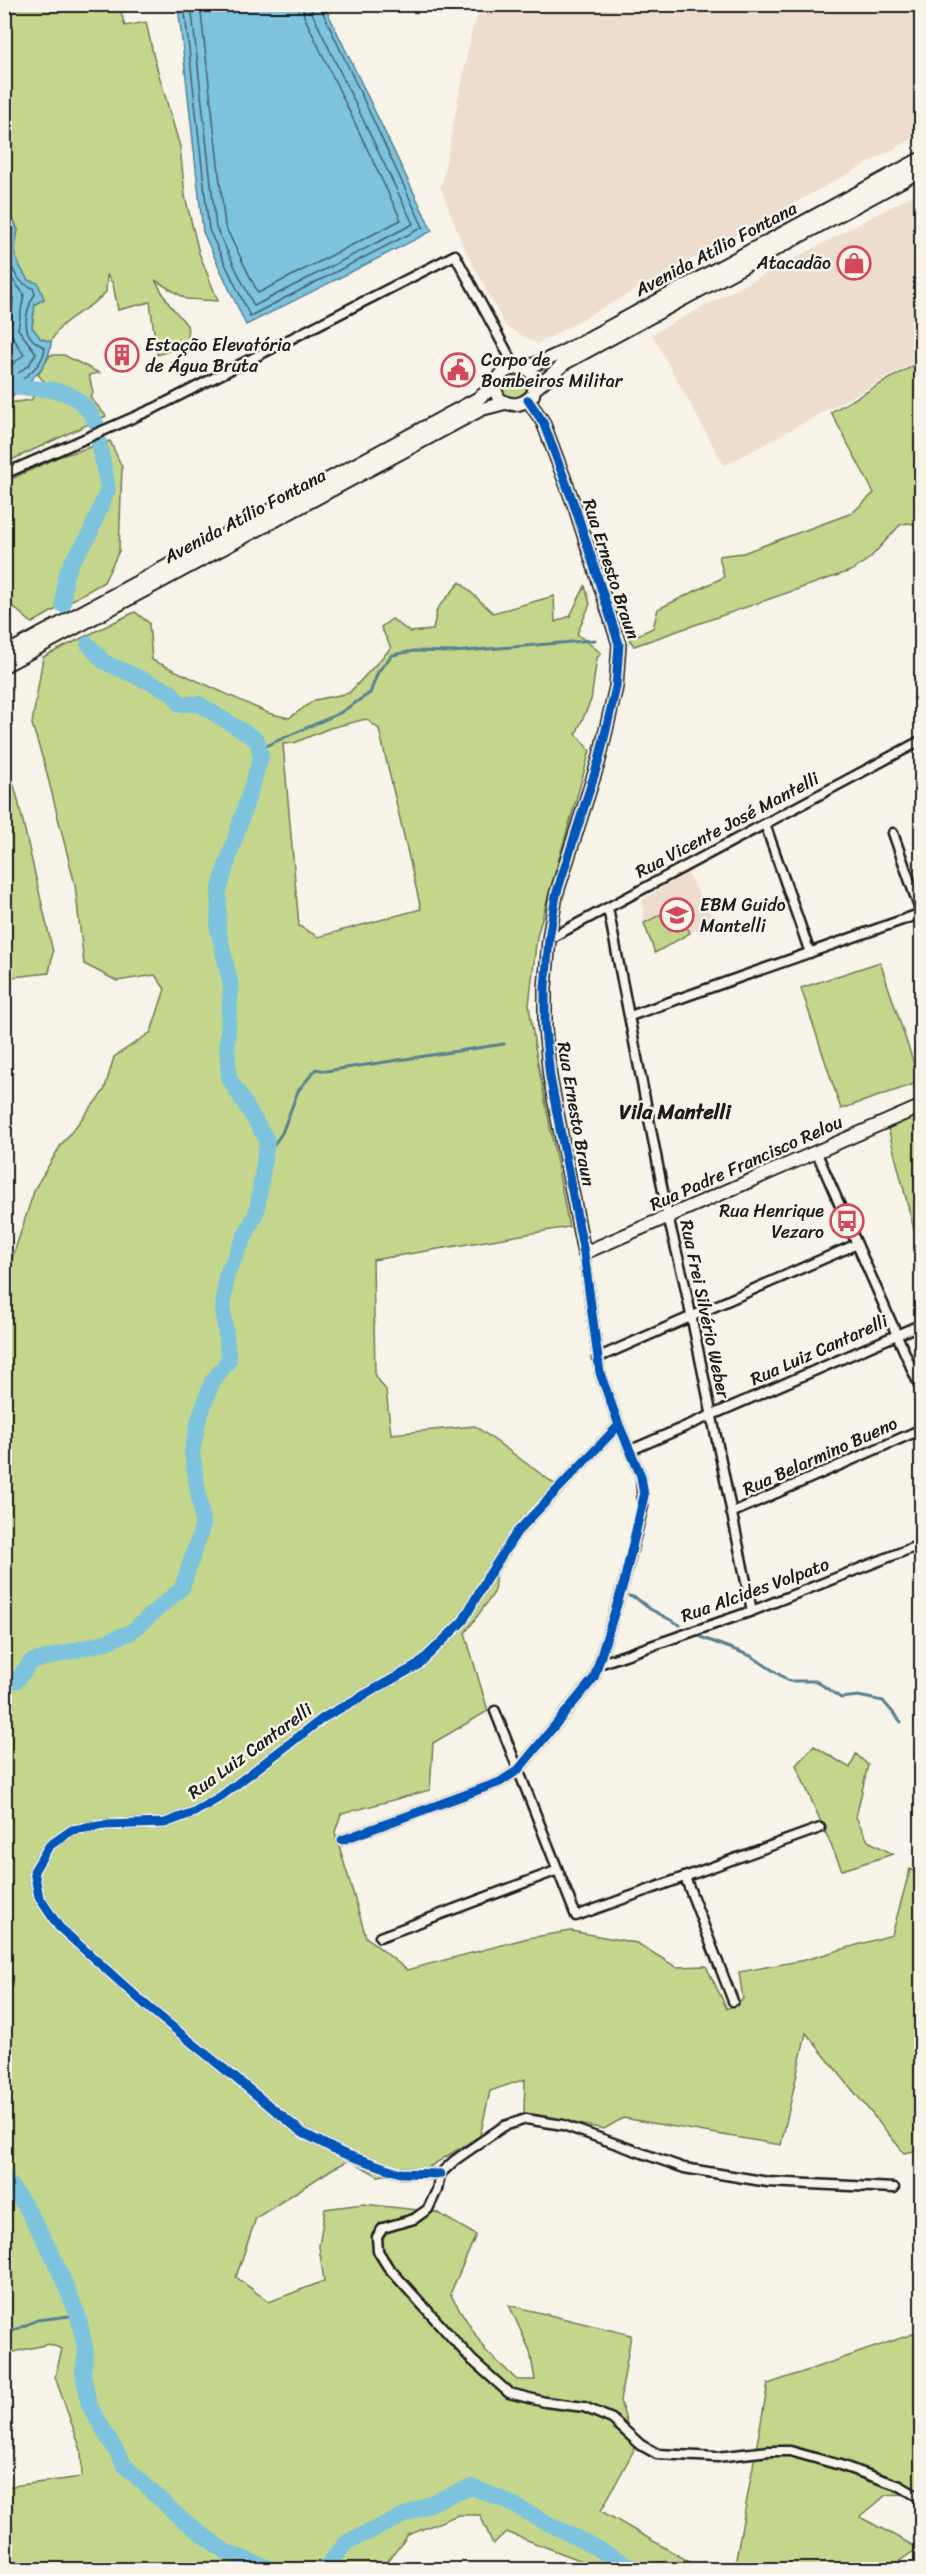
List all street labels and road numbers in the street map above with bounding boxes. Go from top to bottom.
street label: Avenida Atílio Fontana [628,192,804,306]
street label: Avenida Atílio Fontana [157,459,333,573]
street label: Rua Ernesto Braun [573,494,649,644]
street label: Rua Vicente José Mantelli [629,762,826,887]
street label: Rua Ernesto Braun [548,1039,604,1189]
street label: Rua Padre Francisco Relou [644,1106,848,1220]
street label: Rua Frei Silvério Weber [670,1217,740,1403]
street label: Rua Luiz Cantarelli [745,1305,894,1395]
street label: Rua Belarmino Bueno [737,1407,903,1505]
street label: Rua Alcides Volpato [676,1548,834,1632]
street label: Rua Luiz Cantarelli [181,1694,320,1807]

